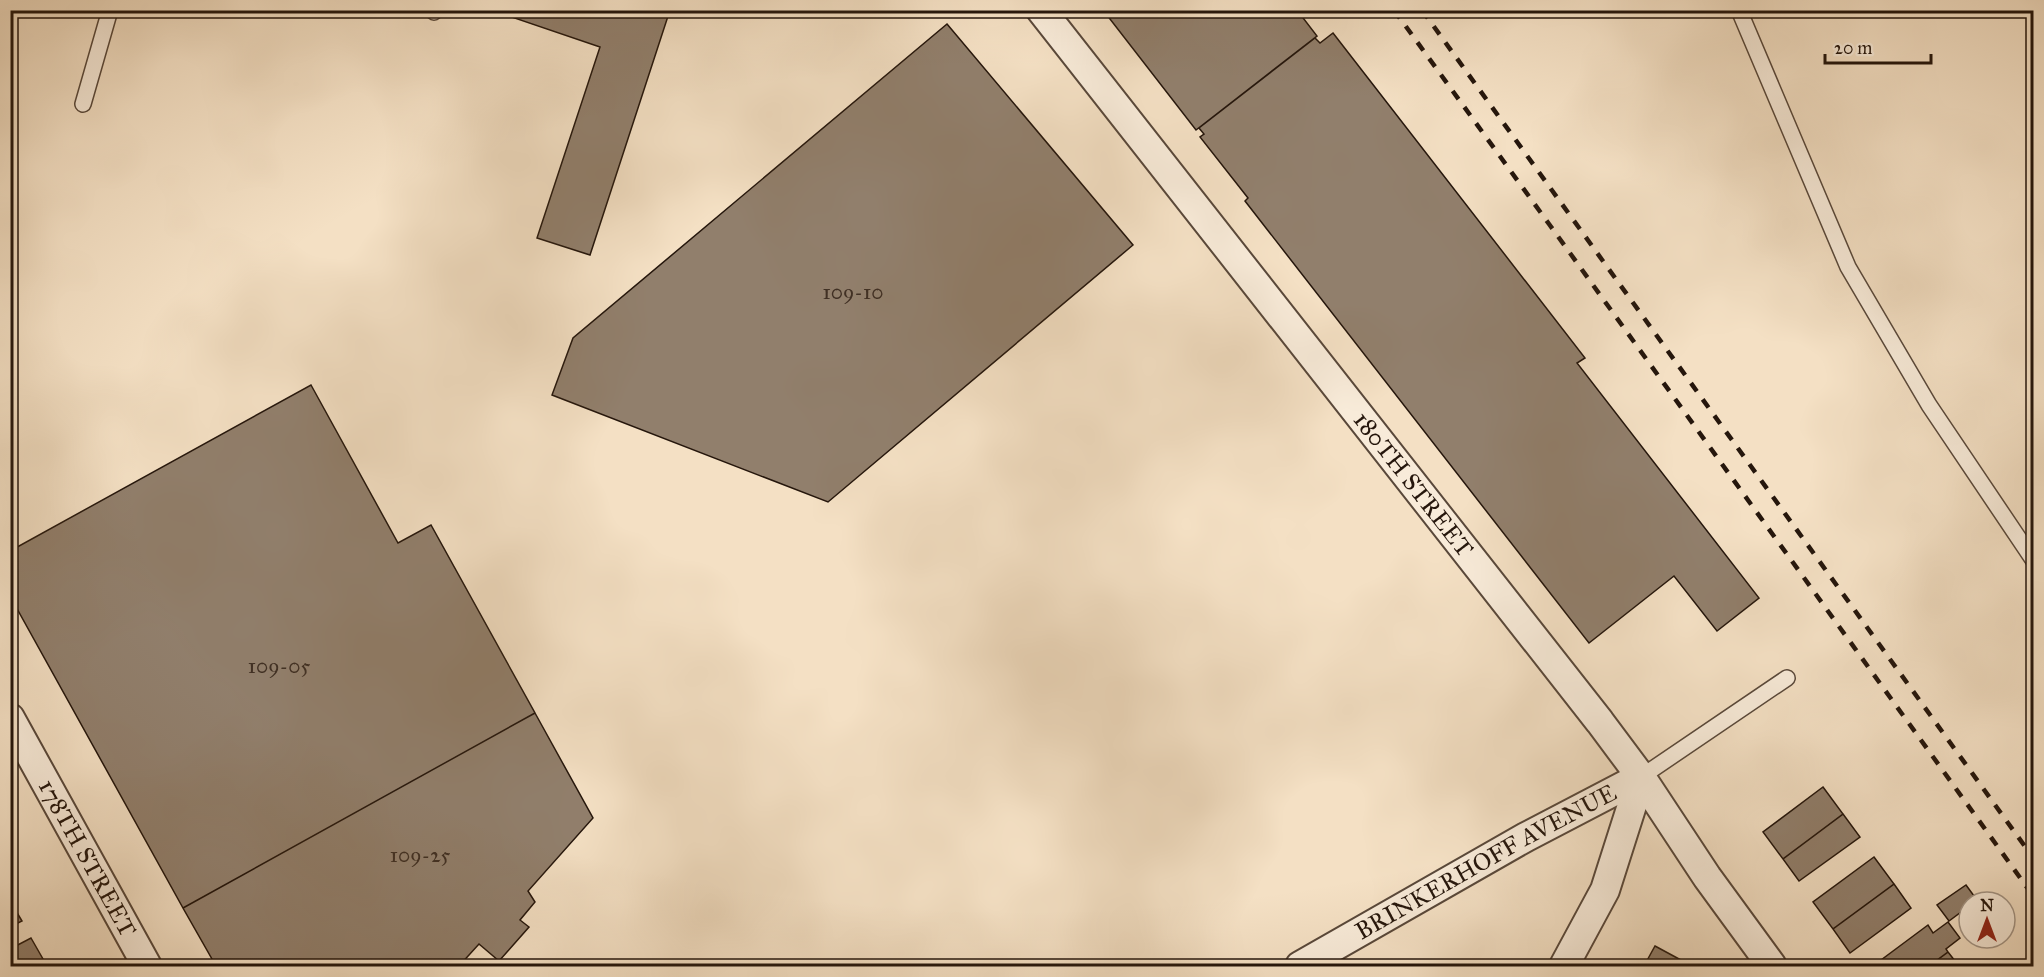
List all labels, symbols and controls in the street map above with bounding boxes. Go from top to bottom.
scale bar [1825,27,1932,65]
text: 20 m [1834,37,1872,59]
house number: 109-10 [823,279,883,305]
street label: 180TH STREET [1347,406,1480,563]
house number: 109-05 [248,653,310,679]
street label: 178TH STREET [32,774,143,942]
street label: BRINKERHOFF AVENUE [1350,777,1622,946]
house number: 109-25 [390,842,450,868]
north arrow [1957,890,2017,950]
text: N [1980,896,1994,915]

